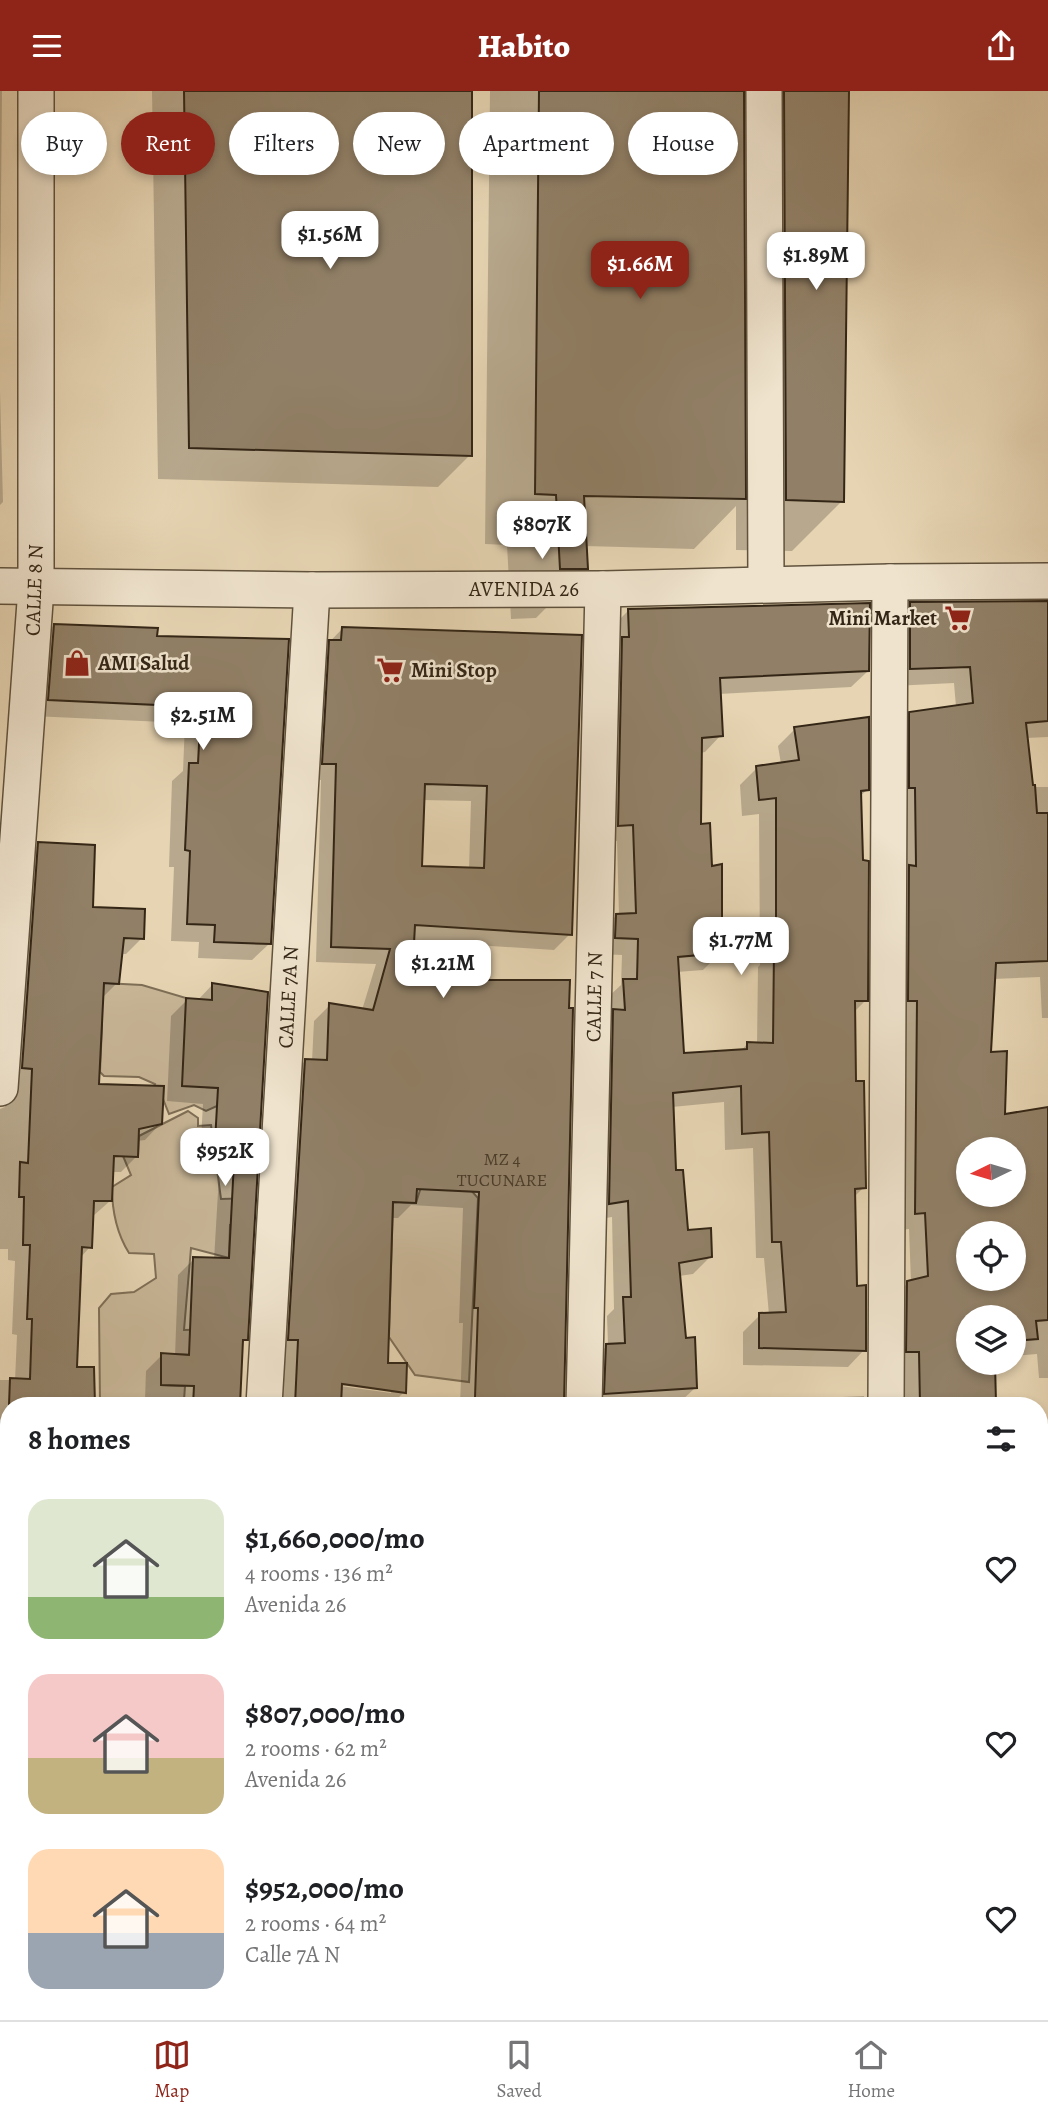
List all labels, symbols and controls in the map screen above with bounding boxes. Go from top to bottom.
text: Habito [478,24,570,68]
icon: menu [28,27,66,65]
icon: share [982,27,1020,65]
chip: Buy [21,112,107,175]
chip: Rent [121,112,215,175]
chip: Filters [229,112,339,175]
chip: New [353,112,445,175]
chip: Apartment [459,112,614,175]
chip: House [628,112,738,175]
pin: $1.56M [273,211,387,271]
text: $1.56M [297,218,363,249]
pin: $1.89M [759,233,873,292]
text: $1.89M [783,239,849,270]
pin: $1.66M [583,241,697,301]
text: $1.66M [607,248,673,279]
pin: $807K [493,501,591,561]
text: $807K [513,508,571,539]
street label: CALLE 8 N [18,544,50,636]
street label: AVENIDA 26 [468,575,579,603]
supermarket icon: Mini Market [943,603,973,633]
place label: Mini Market [829,604,937,632]
shop icon: AMI Salud [62,648,92,678]
place label: AMI Salud [97,649,190,677]
supermarket icon: Mini Stop [375,655,405,685]
place label: Mini Stop [411,656,497,684]
pin: $2.51M [146,693,260,752]
text: $2.51M [170,699,236,730]
pin: $1.77M [684,917,798,977]
text: $1.77M [709,924,773,955]
pin: $1.21M [386,941,500,1000]
street label: CALLE 7A N [271,945,305,1049]
text: $1.21M [411,947,475,978]
street label: CALLE 7 N [579,952,609,1042]
pin: $952K [176,1129,274,1188]
text: $952K [196,1135,254,1166]
north arrow [956,1137,1026,1207]
map controls [956,1137,1026,1375]
house number: MZ 4 TUCUNARE [457,1147,547,1192]
button: locate [956,1221,1026,1291]
button: layers [956,1305,1026,1375]
text: 8 homes [28,1419,131,1459]
icon: filters [982,1420,1020,1458]
text: $1,660,000/mo [245,1518,425,1558]
icon: home [84,1527,168,1611]
icon: heart [982,1550,1020,1588]
text: 4 rooms · 136 m² [245,1558,393,1589]
text: Avenida 26 [245,1589,346,1620]
text: $807,000/mo [245,1693,405,1733]
icon: home [84,1702,168,1786]
icon: heart [982,1725,1020,1763]
text: 2 rooms · 62 m² [245,1733,387,1764]
text: Avenida 26 [245,1764,346,1795]
text: $952,000/mo [245,1868,404,1908]
icon: home [84,1877,168,1961]
icon: heart [982,1900,1020,1938]
text: 2 rooms · 64 m² [245,1908,386,1939]
text: Calle 7A N [245,1939,340,1970]
tab: Map [153,2036,191,2104]
tab: Saved [497,2036,542,2104]
tab: Home [847,2036,895,2104]

